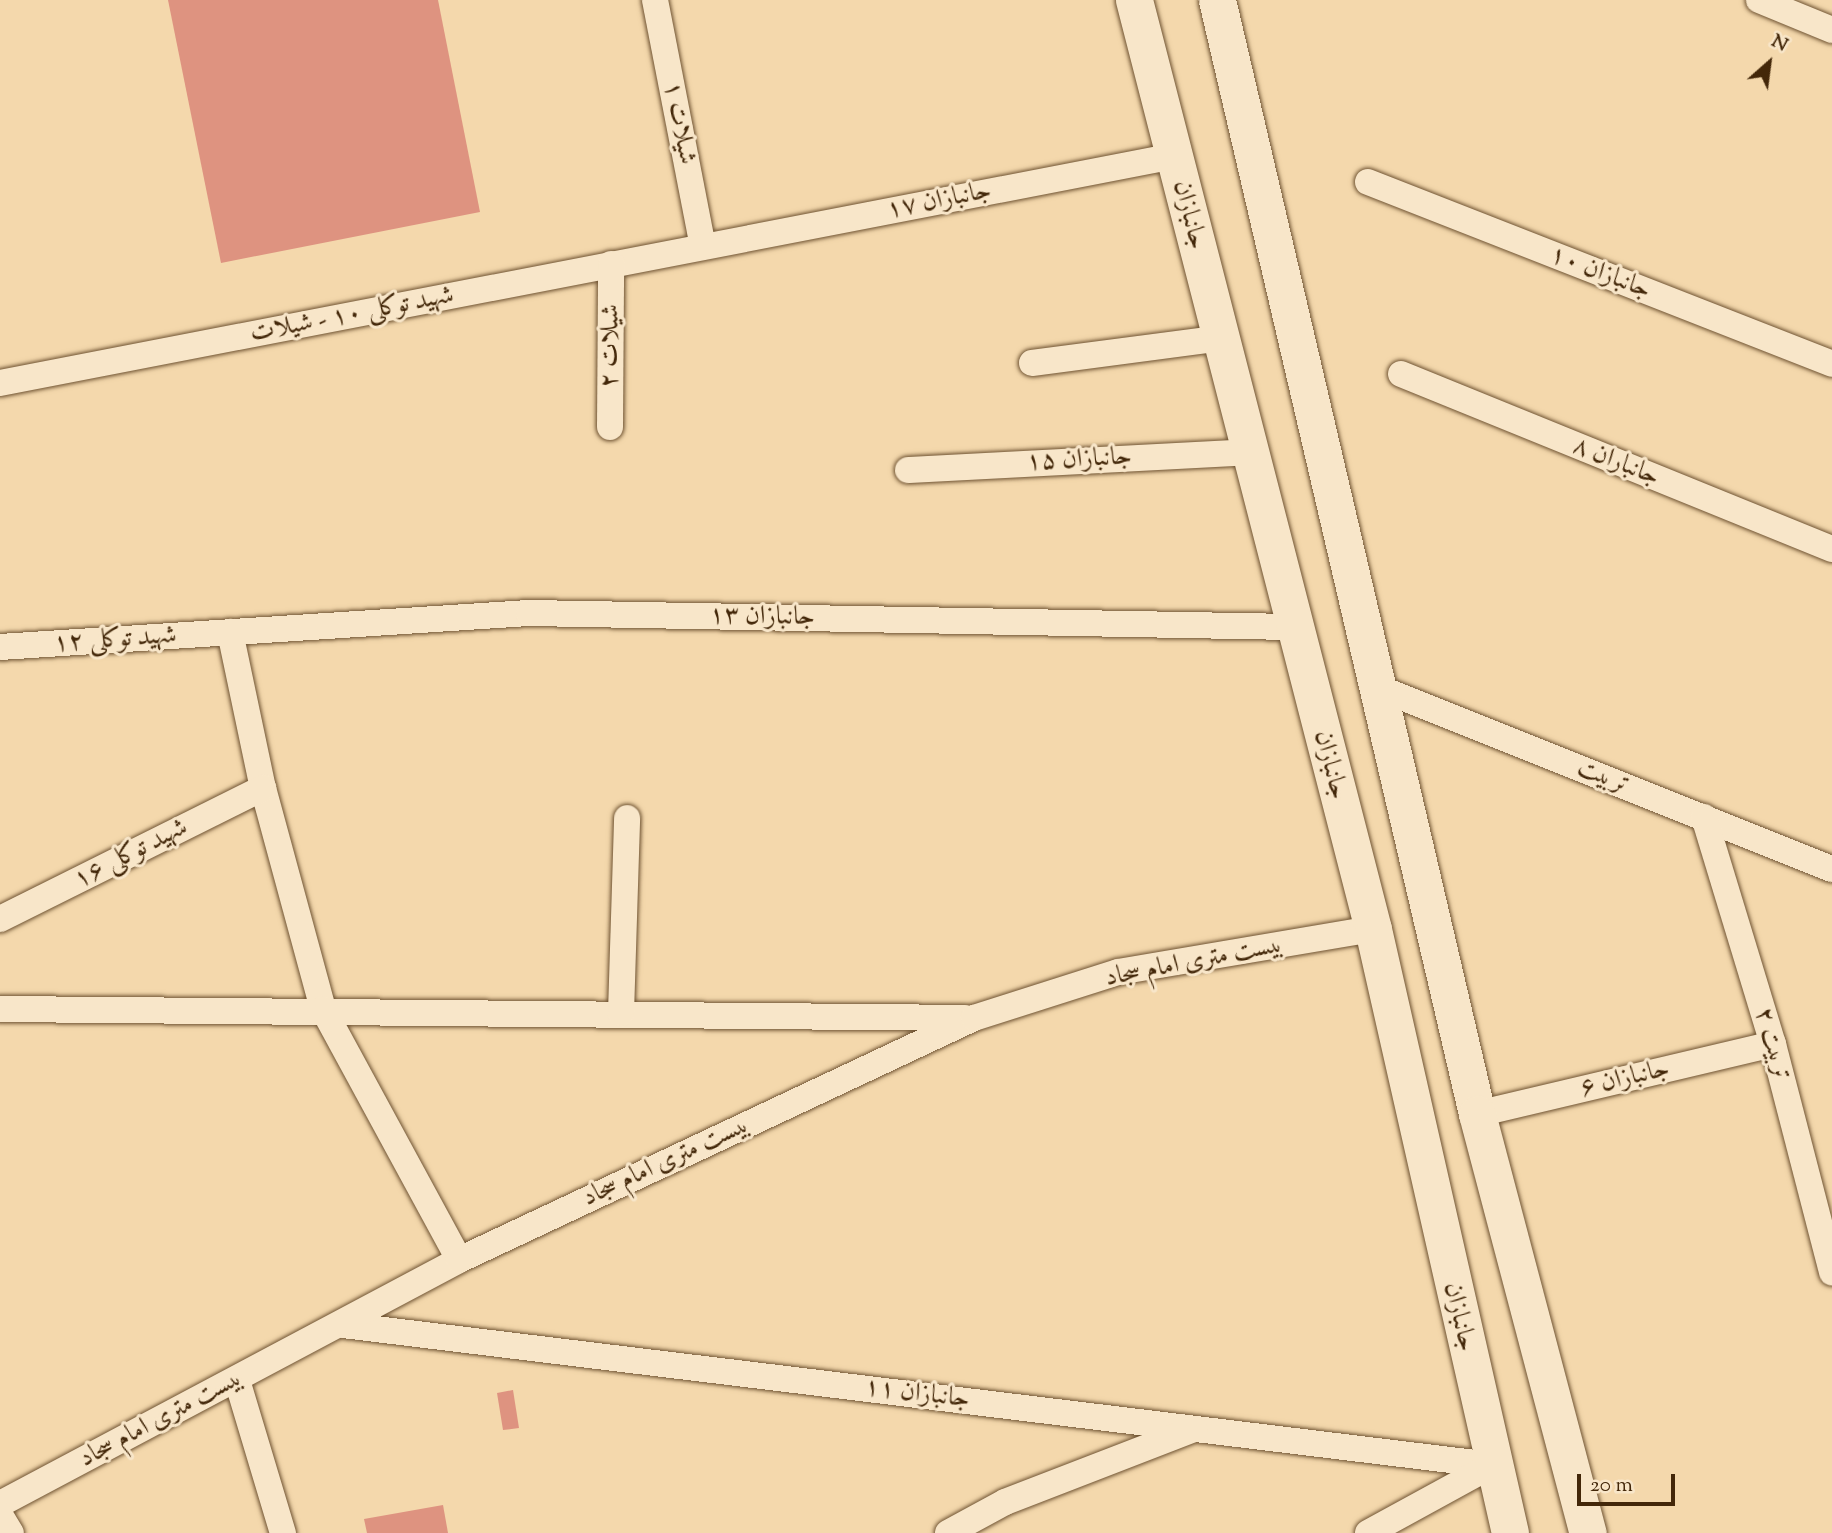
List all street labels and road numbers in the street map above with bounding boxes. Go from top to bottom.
street label: شیلات ۱ [656,79,702,167]
street label: جانبازان ۱۷ [884,176,994,226]
street label: جانبازان [1165,177,1213,253]
street label: جانبازان ۱۰ [1545,239,1655,307]
street label: شهید توکلی ۱۰ - شیلات [248,280,456,350]
street label: شیلات ۲ [595,304,627,388]
street label: جانباران ۸ [1568,431,1664,493]
street label: جانبازان ۱۵ [1025,442,1133,478]
street label: جانبازان ۱۳ [709,600,815,634]
street label: شهید توکلی ۱۲ [52,620,178,660]
street label: جانبازان [1306,727,1354,803]
street label: تربیت [1572,753,1634,801]
street label: شهید توکلی ۱۶ [69,812,193,896]
street label: بیست متری امام سجاد [1103,929,1285,995]
street label: تربیت ۲ [1747,1004,1797,1084]
street label: جانبازان ۶ [1577,1054,1673,1104]
street label: بیست متری امام سجاد [578,1110,754,1214]
street label: جانبازان [1436,1279,1482,1355]
street label: بیست متری امام سجاد [74,1363,248,1475]
street label: جانبازان ۱۱ [862,1372,972,1416]

